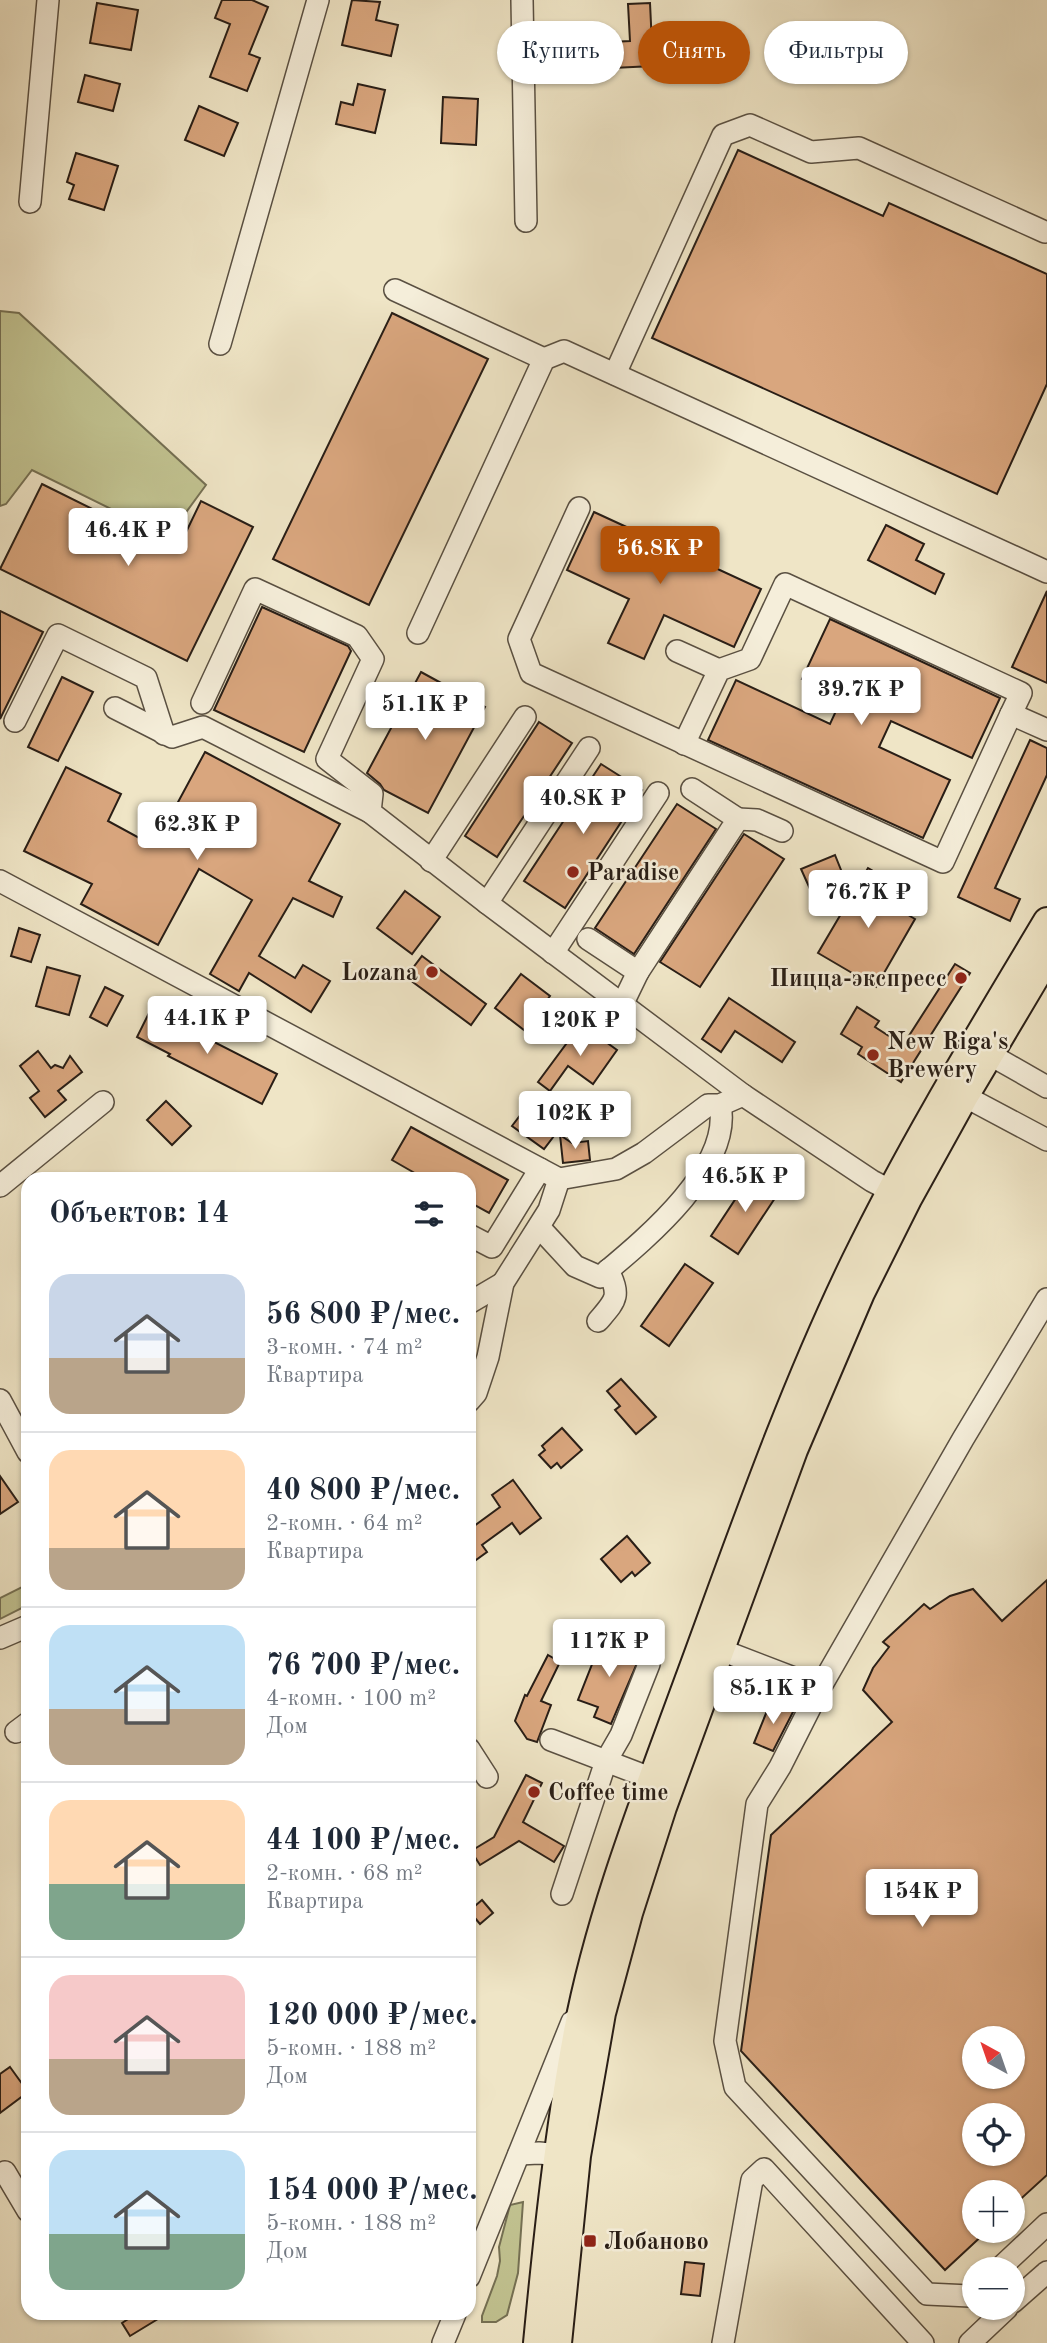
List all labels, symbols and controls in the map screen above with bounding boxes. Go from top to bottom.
chip: Купить [497,21,624,84]
chip: Снять [638,21,750,84]
chip: Фильтры [764,21,908,84]
pin: 46.4K ₽ [63,508,193,568]
text: 46.4K ₽ [85,519,171,542]
pin: 56.8K ₽ [595,526,725,586]
text: 56.8K ₽ [617,537,703,560]
pin: 39.7K ₽ [796,668,926,727]
text: 39.7K ₽ [818,678,904,701]
pin: 51.1K ₽ [360,682,490,742]
text: 51.1K ₽ [382,693,468,716]
pin: 40.8K ₽ [518,776,648,836]
text: 40.8K ₽ [540,787,626,810]
pin: 62.3K ₽ [132,802,262,862]
text: 62.3K ₽ [154,813,240,836]
place label: Paradise [587,862,679,886]
marker: Paradise [565,864,581,880]
pin: 76.7K ₽ [803,870,933,930]
text: 76.7K ₽ [825,881,911,904]
place label: Lozana [341,962,418,986]
marker: Lozana [424,964,440,980]
place label: Пицца-экспресс [769,968,947,992]
marker: Пицца-экспресс [953,970,969,986]
pin: 44.1K ₽ [142,996,272,1056]
pin: 120K ₽ [523,998,637,1058]
text: 44.1K ₽ [164,1007,250,1030]
text: 120K ₽ [540,1009,620,1032]
place label: New Riga's Brewery [887,1031,1008,1083]
marker: New Riga's Brewery [865,1047,881,1063]
pin: 102K ₽ [518,1092,632,1151]
text: 102K ₽ [535,1102,615,1125]
pin: 46.5K ₽ [680,1154,810,1214]
text: 46.5K ₽ [702,1165,788,1188]
icon: filters [410,1195,448,1233]
text: Объектов: 14 [49,1199,229,1229]
text: 56 800 ₽/мес. [266,1300,460,1330]
icon: home [105,1302,189,1386]
text: 3-комн. · 74 m² [266,1336,423,1359]
text: Квартира [266,1364,364,1387]
text: 40 800 ₽/мес. [266,1476,460,1506]
icon: home [105,1478,189,1562]
text: 2-комн. · 64 m² [266,1512,423,1535]
text: Квартира [266,1540,364,1563]
pin: 117K ₽ [552,1620,666,1679]
text: 117K ₽ [569,1630,649,1653]
text: 76 700 ₽/мес. [266,1651,460,1681]
icon: home [105,1653,189,1737]
pin: 85.1K ₽ [708,1666,838,1726]
text: 85.1K ₽ [730,1677,816,1700]
text: 4-комн. · 100 m² [266,1687,436,1710]
text: Дом [266,1715,308,1738]
place label: Coffee time [548,1782,668,1806]
marker: Coffee time [526,1784,542,1800]
text: 44 100 ₽/мес. [266,1826,460,1856]
icon: home [105,1828,189,1912]
text: 2-комн. · 68 m² [266,1862,423,1885]
pin: 154K ₽ [865,1870,979,1929]
text: 154K ₽ [882,1880,962,1903]
text: Квартира [266,1890,364,1913]
text: 120 000 ₽/мес. [266,2001,478,2031]
icon: home [105,2003,189,2087]
north arrow [962,2026,1026,2090]
map controls [962,2026,1025,2320]
text: 5-комн. · 188 m² [266,2037,436,2060]
text: Дом [266,2065,308,2088]
button: locate [962,2103,1025,2166]
text: 154 000 ₽/мес. [266,2176,478,2206]
icon: home [105,2178,189,2262]
button: + [962,2180,1025,2243]
text: 5-комн. · 188 m² [266,2212,436,2235]
place label: Лобаново [604,2231,709,2255]
marker: Лобаново [582,2233,598,2249]
text: Дом [266,2240,308,2263]
button: − [962,2257,1025,2320]

